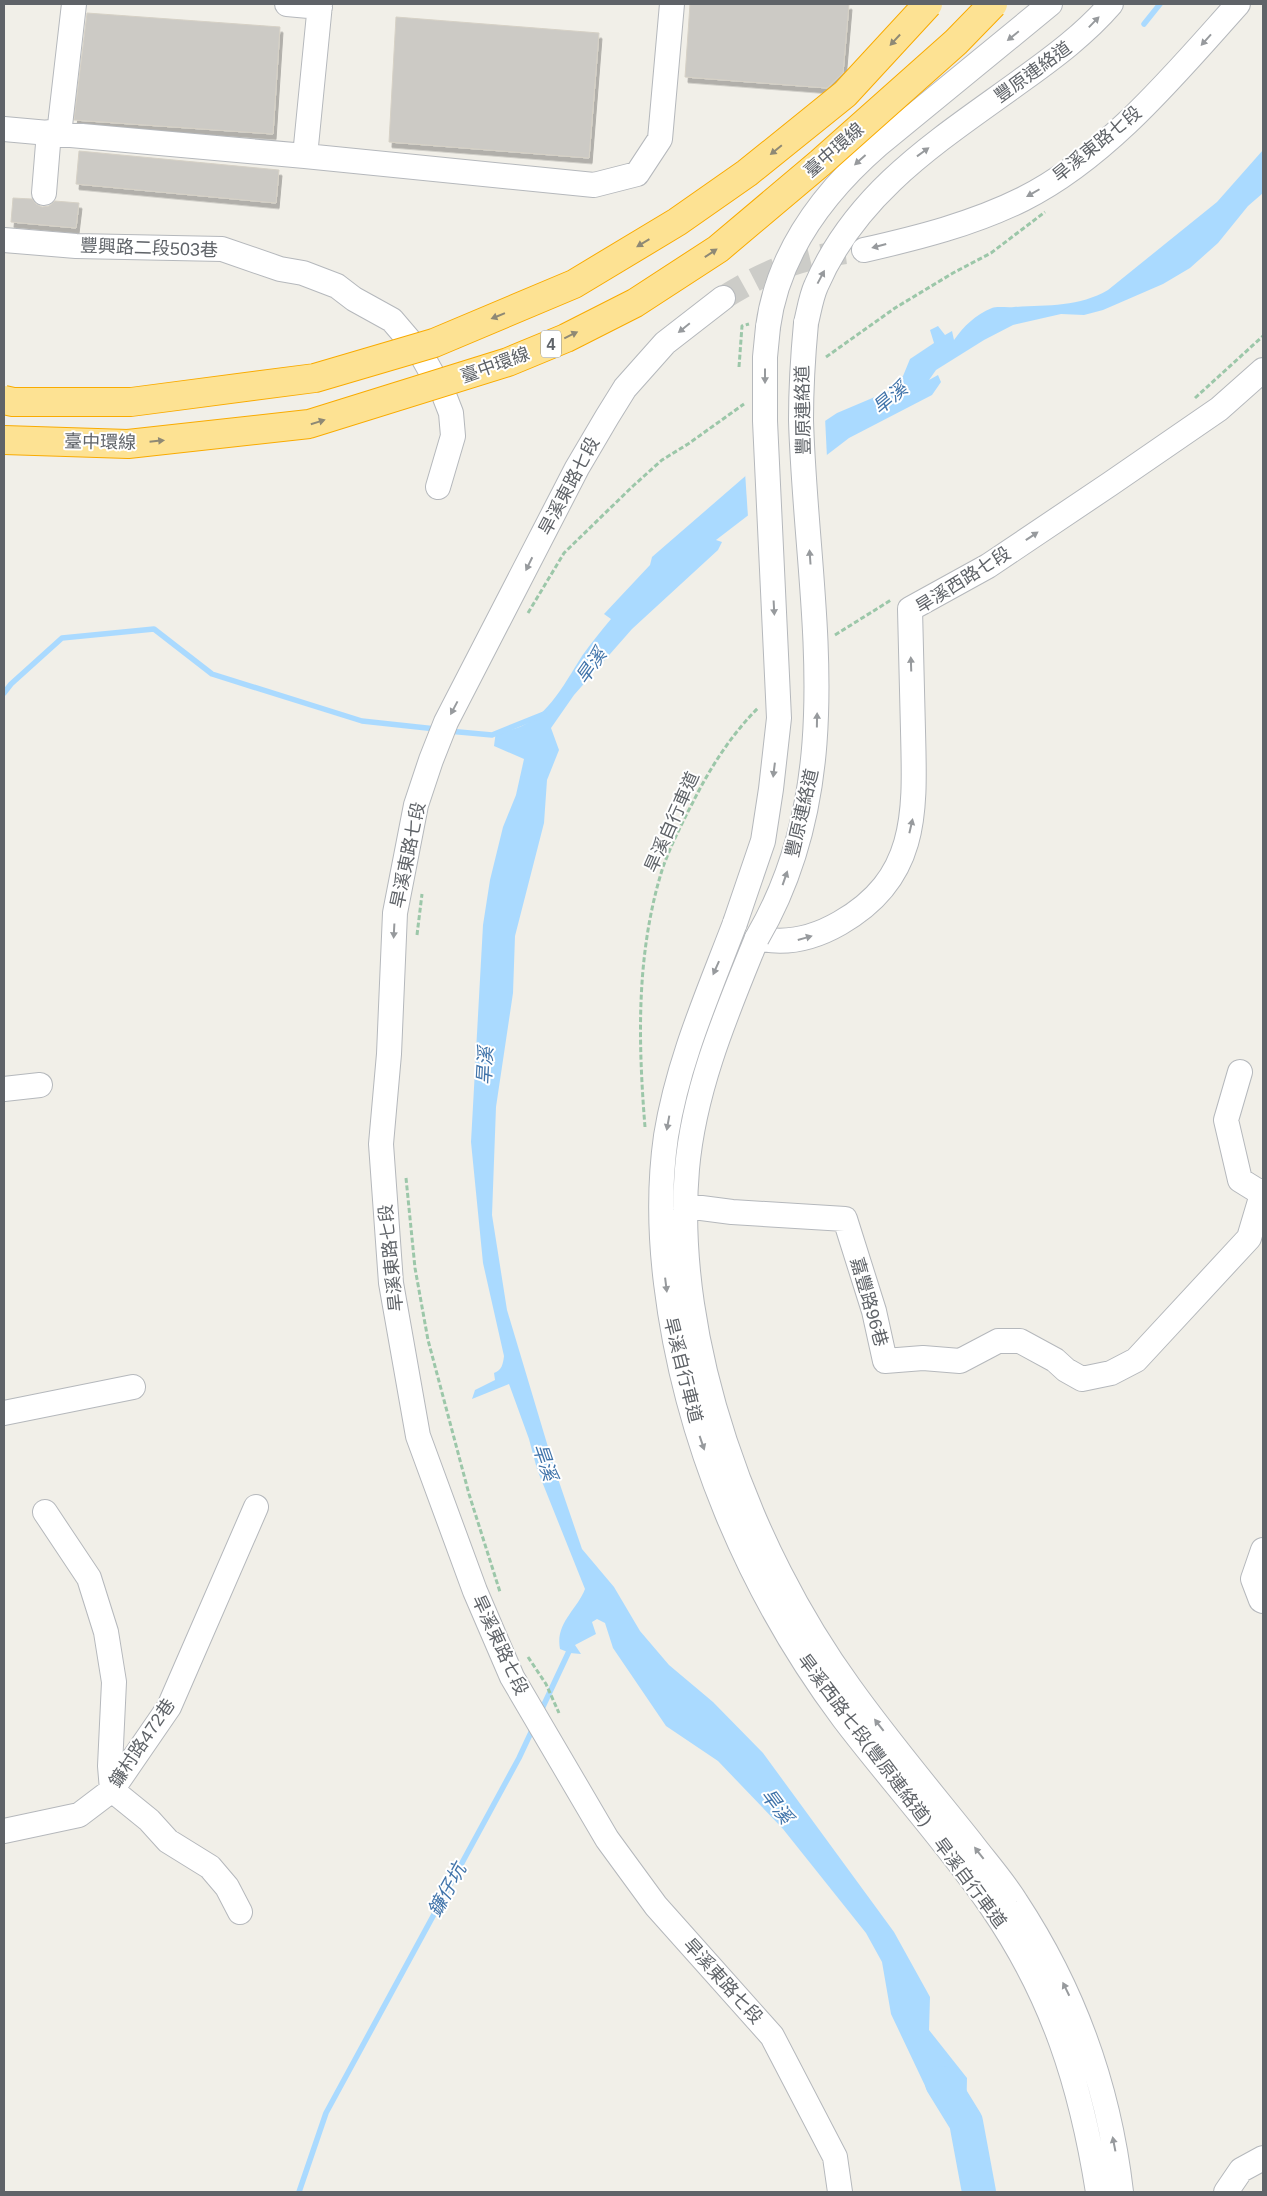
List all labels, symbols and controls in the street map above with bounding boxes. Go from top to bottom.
one-way arrow [1087,16,1099,28]
one-way arrow [1007,30,1020,41]
one-way arrow [889,33,901,45]
one-way arrow [1200,33,1212,45]
street label: 豐原連絡道 [991,37,1075,107]
street label: 旱溪東路七段 [1049,102,1145,186]
street label: 臺中環線 [800,119,868,181]
one-way arrow [770,144,783,155]
one-way arrow [916,147,930,157]
one-way arrow [854,155,867,166]
one-way arrow [1026,189,1039,198]
street label: 豐興路二段503巷 [80,236,218,260]
one-way arrow [636,238,649,247]
one-way arrow [872,242,887,250]
one-way arrow [704,248,718,258]
one-way arrow [817,269,825,284]
one-way arrow [491,313,506,321]
one-way arrow [677,322,690,333]
road number: 4 [541,330,561,358]
one-way arrow [564,331,578,339]
street label: 臺中環線 [458,343,532,387]
street label: 豐原連絡道 [792,365,814,455]
one-way arrow [761,368,769,384]
water label: 旱溪 [869,376,914,418]
one-way arrow [311,417,326,425]
street label: 臺中環線 [64,431,136,453]
street label: 旱溪東路七段 [535,434,603,538]
one-way arrow [150,437,166,445]
one-way arrow [1025,532,1039,541]
street label: 旱溪西路七段 [912,543,1014,617]
one-way arrow [806,549,814,565]
one-way arrow [524,557,532,571]
one-way arrow [771,600,779,616]
water label: 旱溪 [571,642,612,688]
one-way arrow [907,656,915,672]
one-way arrow [449,701,458,715]
one-way arrow [813,711,821,727]
one-way arrow [770,762,778,778]
street label: 豐原連絡道 [782,767,822,859]
street label: 旱溪自行車道 [641,769,703,875]
street label: 旱溪東路七段 [387,800,429,910]
one-way arrow [907,819,915,834]
one-way arrow [781,870,789,885]
one-way arrow [390,924,398,940]
one-way arrow [797,933,812,941]
one-way arrow [712,961,720,975]
water label: 旱溪 [474,1043,497,1086]
one-way arrow [664,1116,672,1132]
street label: 旱溪東路七段 [375,1203,407,1313]
street label: 嘉豐路96巷 [847,1255,891,1349]
one-way arrow [663,1277,671,1293]
street label: 旱溪自行車道 [660,1315,706,1425]
one-way arrow [698,1436,706,1451]
water label: 旱溪 [529,1441,562,1486]
street label: 旱溪東路七段 [468,1592,532,1698]
street label: 旱溪西路七段(豐原連絡道) [794,1650,936,1830]
street label: 鐮村路472巷 [105,1695,179,1791]
one-way arrow [873,1719,884,1732]
water label: 旱溪 [757,1785,799,1830]
street label: 旱溪自行車道 [930,1834,1010,1932]
one-way arrow [973,1847,984,1860]
water label: 鐮仔坑 [424,1857,471,1920]
street label: 旱溪東路七段 [679,1934,767,2028]
one-way arrow [1061,1982,1070,1997]
one-way arrow [1110,2136,1118,2152]

